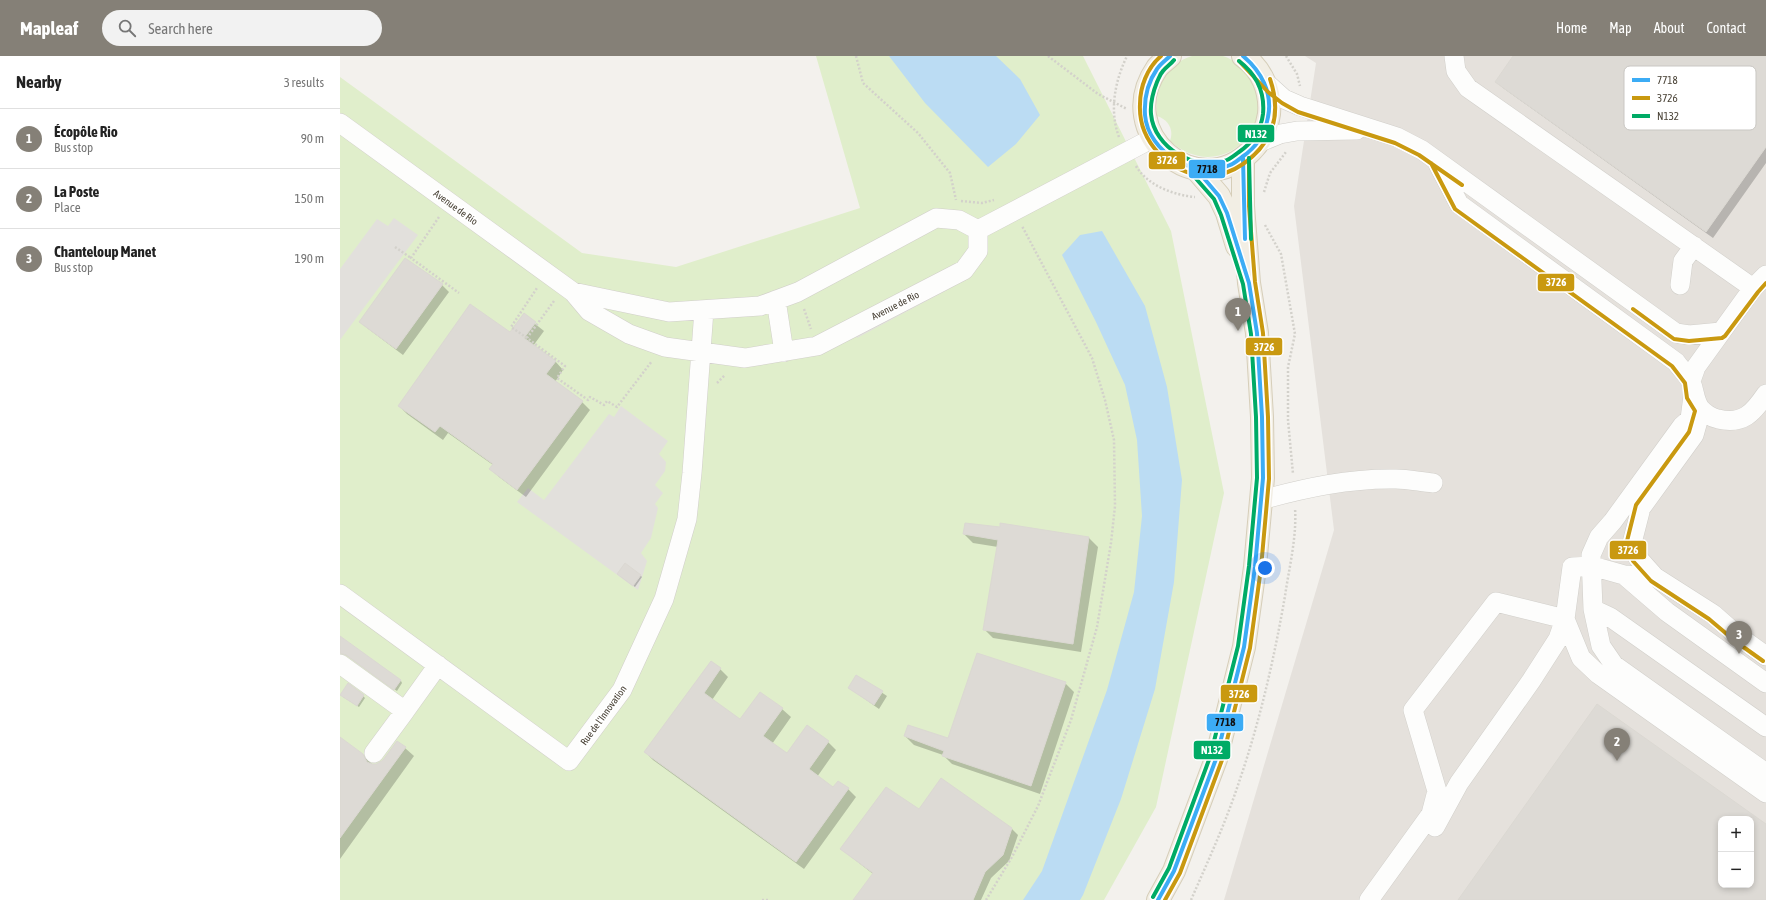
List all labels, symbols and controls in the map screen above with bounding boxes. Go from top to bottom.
search box [102,10,382,46]
text: Mapleaf [20,17,78,39]
icon: search [116,17,138,39]
text: Search here [148,20,213,37]
text: Home [1556,20,1587,36]
text: Map [1609,20,1632,36]
text: About [1654,20,1685,36]
text: Contact [1707,20,1746,36]
legend [1624,66,1756,130]
text: Nearby [16,72,62,92]
text: 7718 [1657,74,1678,86]
text: 3 results [284,75,324,90]
text: 3726 [1657,92,1678,104]
text: N132 [1657,110,1679,122]
text: Écopôle Rio [54,123,118,140]
line badge: N132 [1237,124,1275,143]
text: N132 [1245,128,1267,140]
text: 1 [26,131,32,146]
text: 90 m [301,131,324,146]
text: Bus stop [54,140,93,155]
line badge: 3726 [1148,151,1186,170]
text: 3726 [1157,154,1177,166]
line badge: 7718 [1188,159,1226,179]
text: 7718 [1197,163,1217,175]
text: La Poste [54,183,99,200]
street label: Avenue de Rio [432,188,480,227]
text: 2 [26,191,32,206]
text: 150 m [295,191,324,206]
text: Place [54,200,81,215]
text: Chanteloup Manet [54,243,156,260]
text: 3 [26,251,32,266]
text: 190 m [295,251,324,266]
text: Bus stop [54,260,93,275]
line badge: 3726 [1537,273,1575,292]
text: 3726 [1546,276,1566,288]
street label: Avenue de Rio [870,289,921,322]
pin: 1 [1225,298,1251,331]
line badge: 3726 [1245,337,1283,356]
text: 3726 [1254,341,1274,353]
line badge: 3726 [1609,540,1647,560]
text: 3726 [1618,544,1638,556]
your location [1255,558,1275,578]
pin: 3 [1726,621,1752,654]
street label: Rue de l'Innovation [578,683,629,747]
line badge: 3726 [1220,684,1258,703]
text: 3726 [1229,688,1249,700]
line badge: 7718 [1206,713,1244,732]
text: 7718 [1215,716,1235,728]
pin: 2 [1604,728,1630,761]
line badge: N132 [1193,740,1231,760]
text: N132 [1201,744,1223,756]
map controls [1718,816,1754,888]
button: + [1718,816,1754,852]
button: − [1718,852,1754,888]

